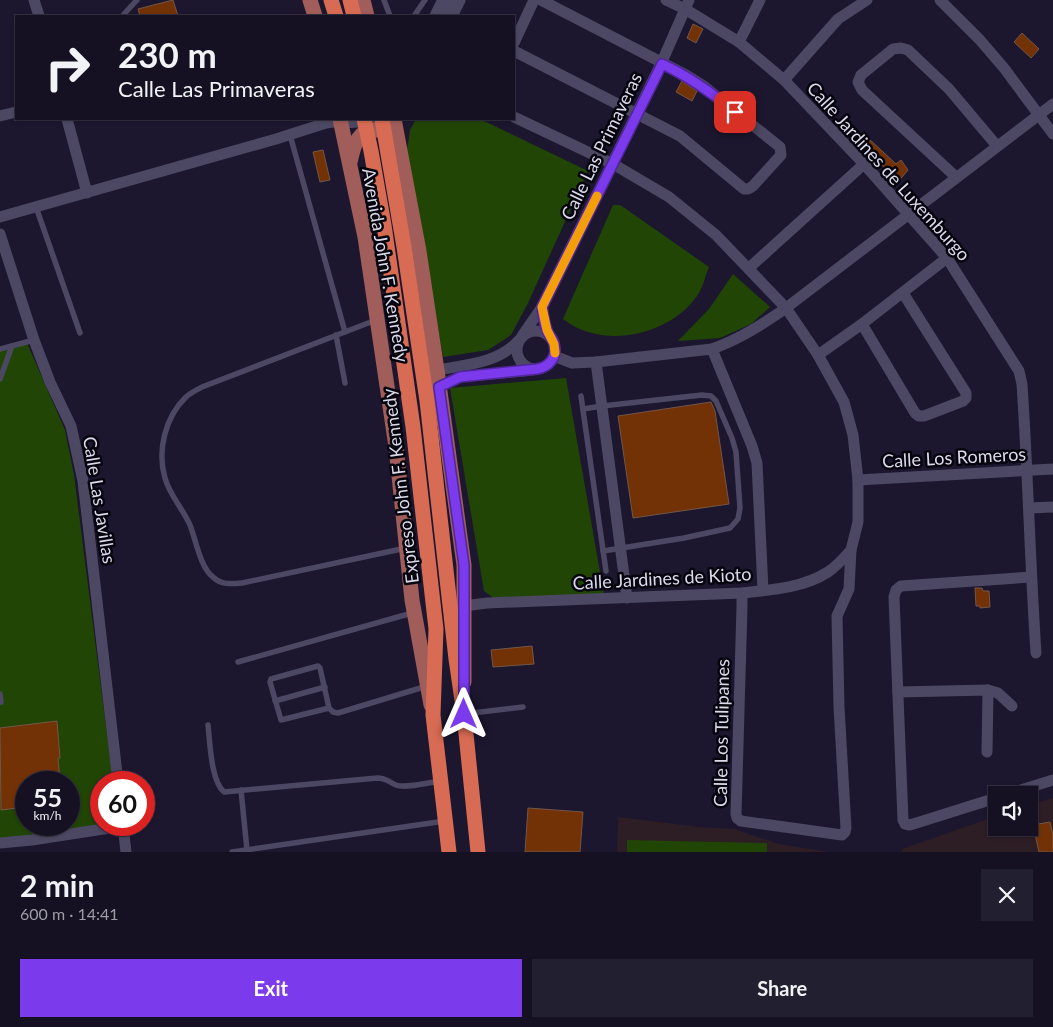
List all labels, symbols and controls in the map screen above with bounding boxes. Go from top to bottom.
text: 230 m [118,33,217,75]
icon: right [35,35,100,100]
street label: Calle Las Primaveras [556,69,646,223]
text: Calle Las Primaveras [118,75,315,102]
street label: Calle Jardines de Luxemburgo [803,77,975,265]
pin [714,91,756,133]
icon: arrive [721,98,749,126]
street label: Avenida John F. Kennedy [358,166,414,364]
street label: Expreso John F. Kennedy [377,386,423,585]
street label: Calle Las Javillas [79,435,121,565]
street label: Calle Los Romeros [881,442,1027,472]
street label: Calle Jardines de Kioto [572,562,752,594]
street label: Calle Los Tulipanes [709,659,733,807]
position arrow [437,687,489,739]
speed limit sign: 60 [90,771,155,836]
text: 55 [33,782,62,812]
map controls [988,786,1038,836]
button: sound [988,786,1038,836]
text: km/h [33,808,62,823]
text: 2 min [20,867,94,903]
button: close [981,869,1033,921]
text: 600 m · 14:41 [20,904,119,923]
button: Exit [20,959,522,1017]
button: Share [532,959,1033,1017]

